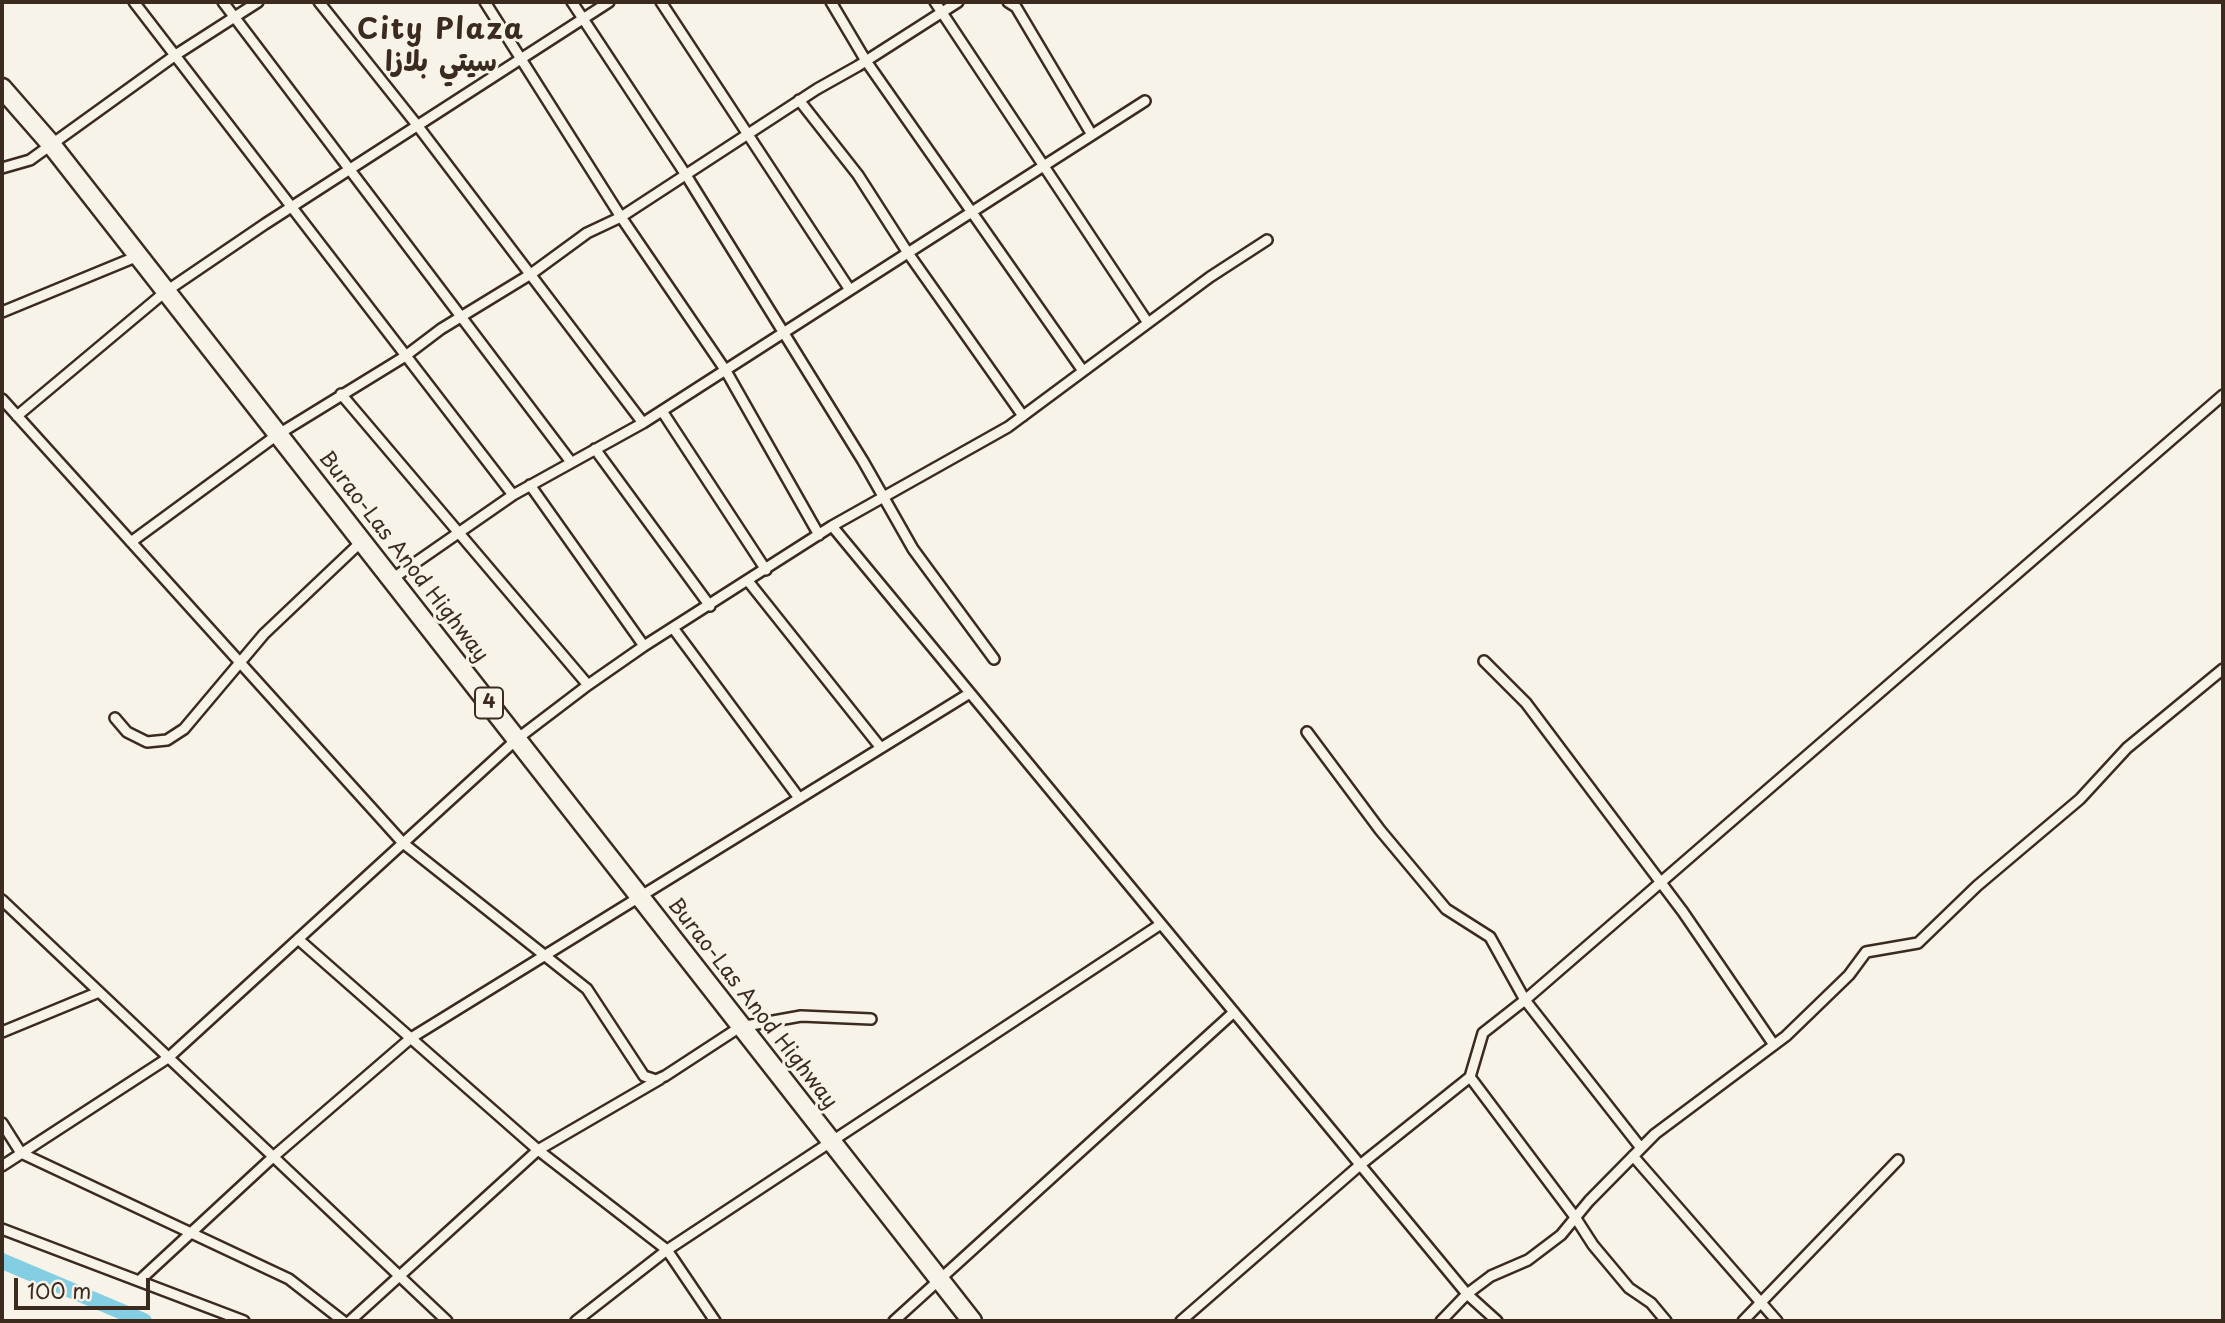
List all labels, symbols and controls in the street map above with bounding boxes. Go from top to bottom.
district label: City Plaza سيتي بلازا [359,14,523,80]
street label: Burao-Las Anod Highway [313,447,493,667]
road number: 4 [475,688,503,718]
street label: Burao-Las Anod Highway [662,894,842,1114]
scale bar [18,1264,154,1308]
text: 100 m [27,1274,91,1306]

